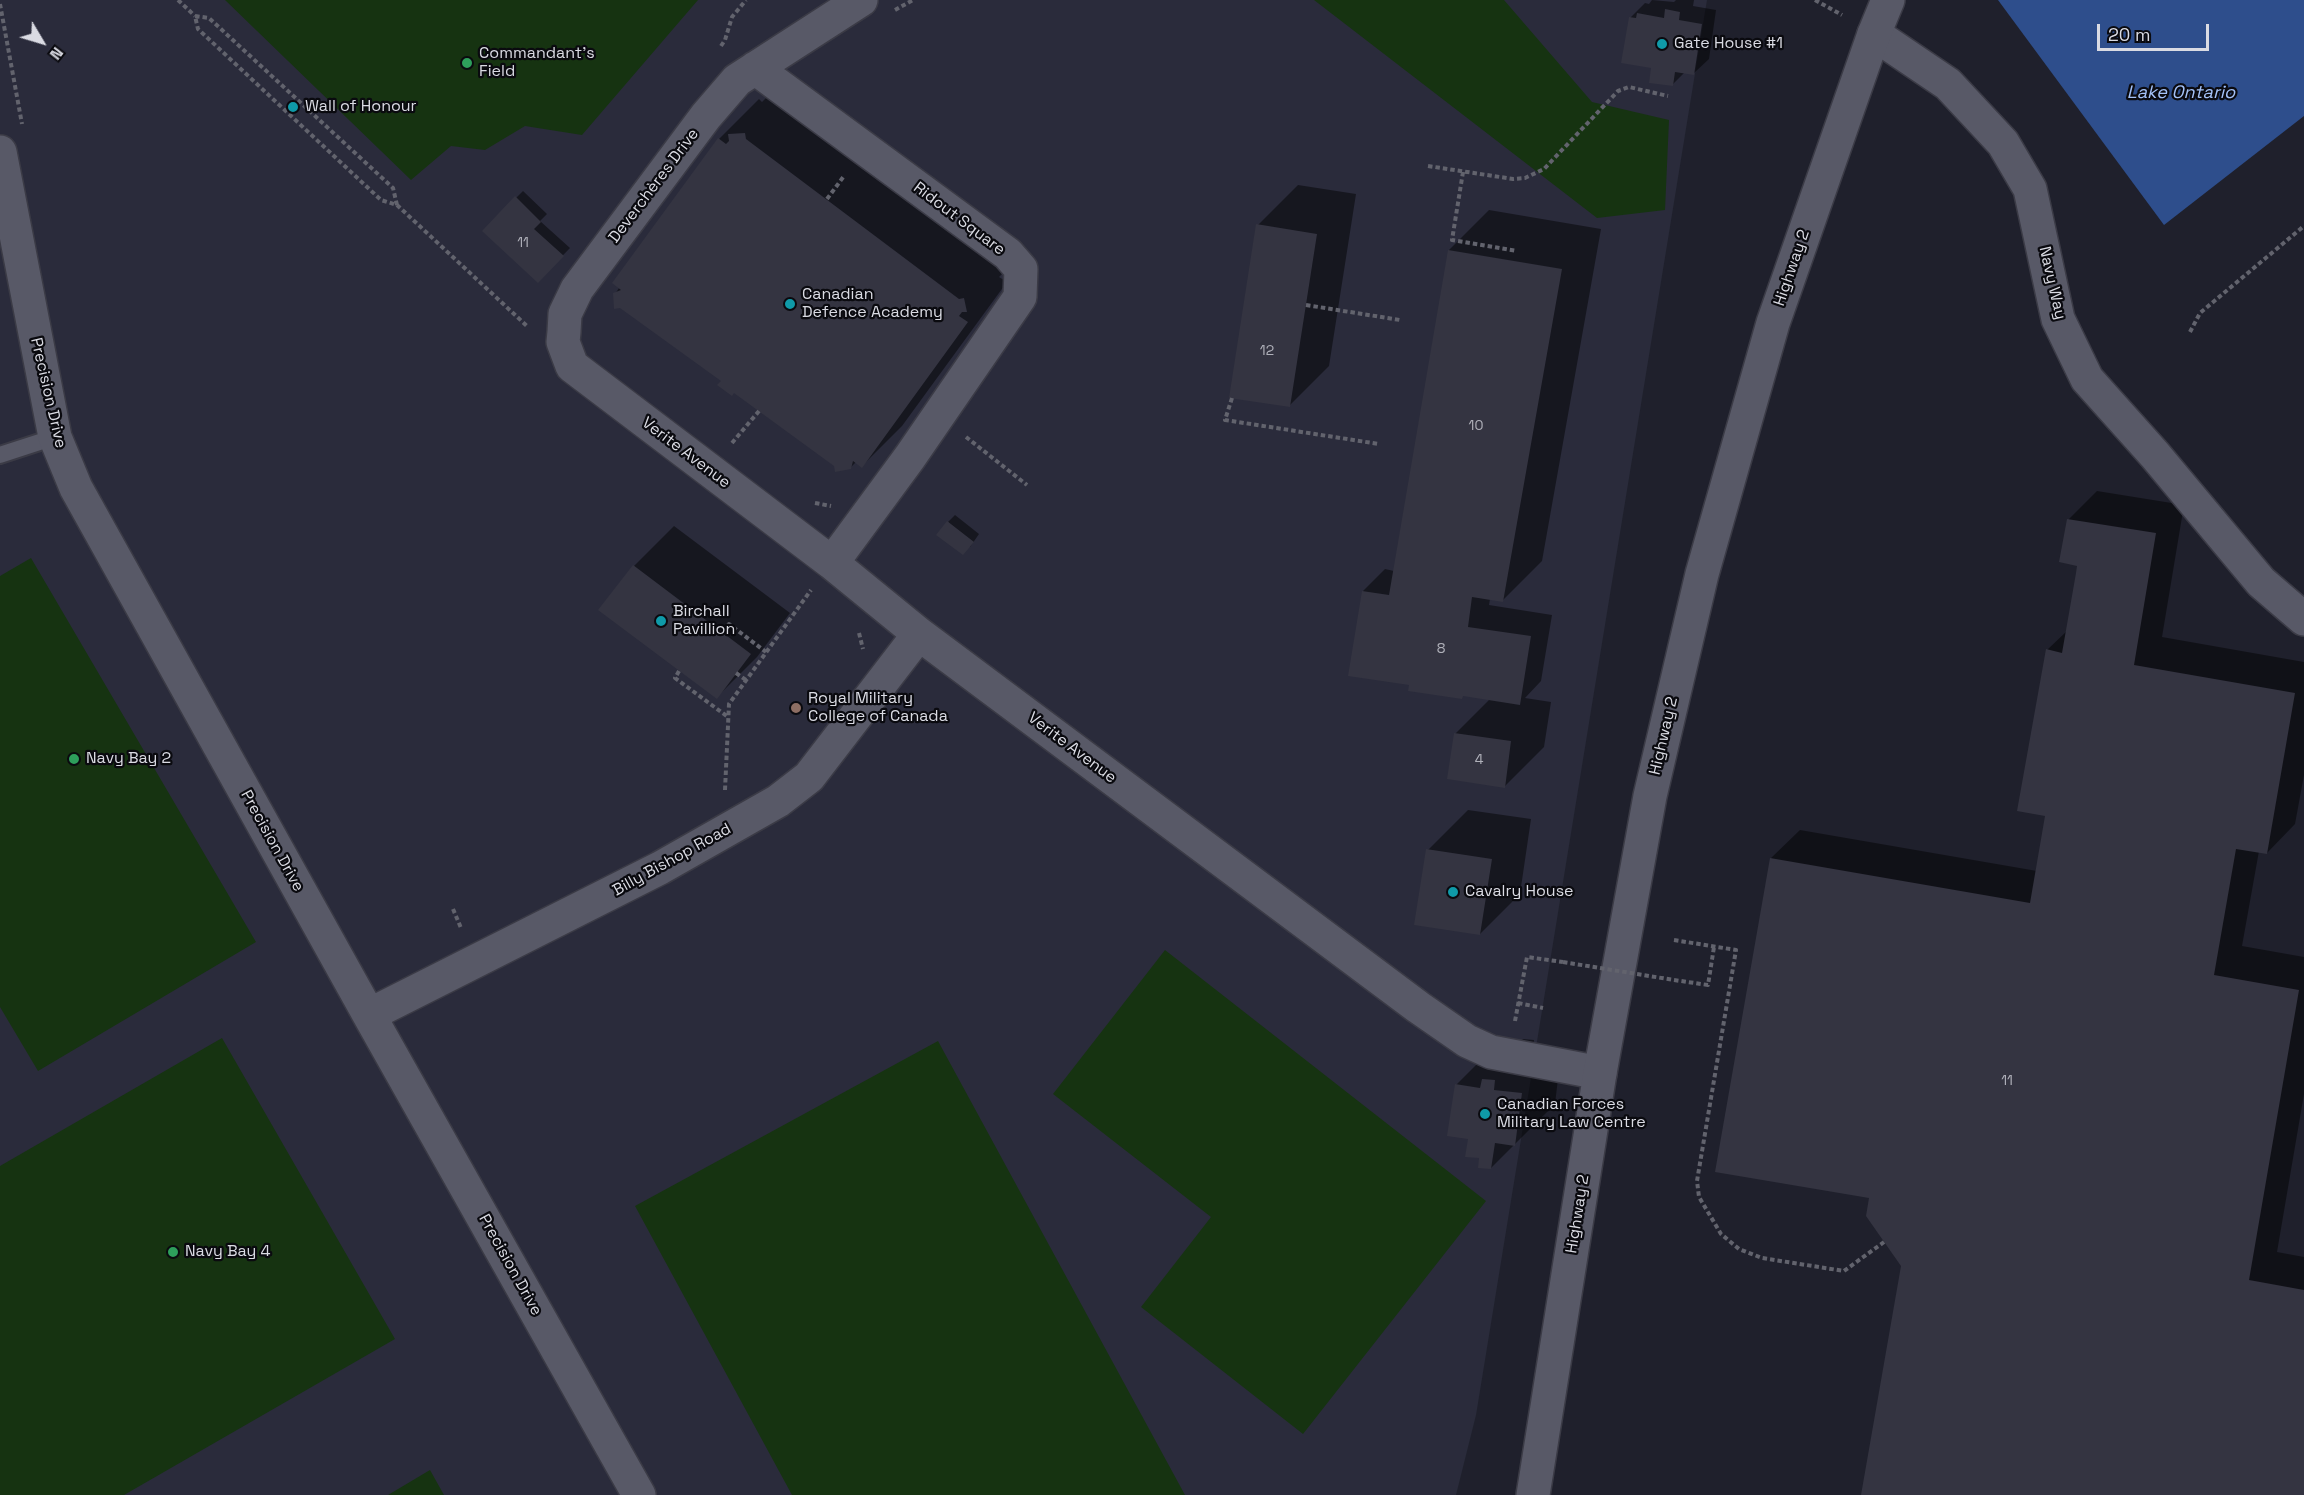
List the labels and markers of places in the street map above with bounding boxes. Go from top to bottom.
place label: Gate House #1 [1674,34,1783,54]
marker: Gate House #1 [1655,37,1669,51]
place label: Commandant's Field [479,44,595,82]
marker: Commandant's Field [460,56,474,70]
place label: Wall of Honour [305,97,417,117]
marker: Wall of Honour [286,100,300,114]
place label: Canadian Defence Academy [802,285,943,323]
marker: Canadian Defence Academy [783,297,797,311]
place label: Birchall Pavillion [673,602,735,640]
marker: Birchall Pavillion [654,614,668,628]
place label: Royal Military College of Canada [808,689,948,727]
marker: Royal Military College of Canada [789,701,803,715]
place label: Navy Bay 2 [86,749,171,769]
marker: Navy Bay 2 [67,752,81,766]
place label: Cavalry House [1465,882,1574,902]
marker: Cavalry House [1446,885,1460,899]
place label: Canadian Forces Military Law Centre [1497,1095,1646,1133]
marker: Canadian Forces Military Law Centre [1478,1107,1492,1121]
place label: Navy Bay 4 [185,1242,270,1262]
marker: Navy Bay 4 [166,1245,180,1259]

